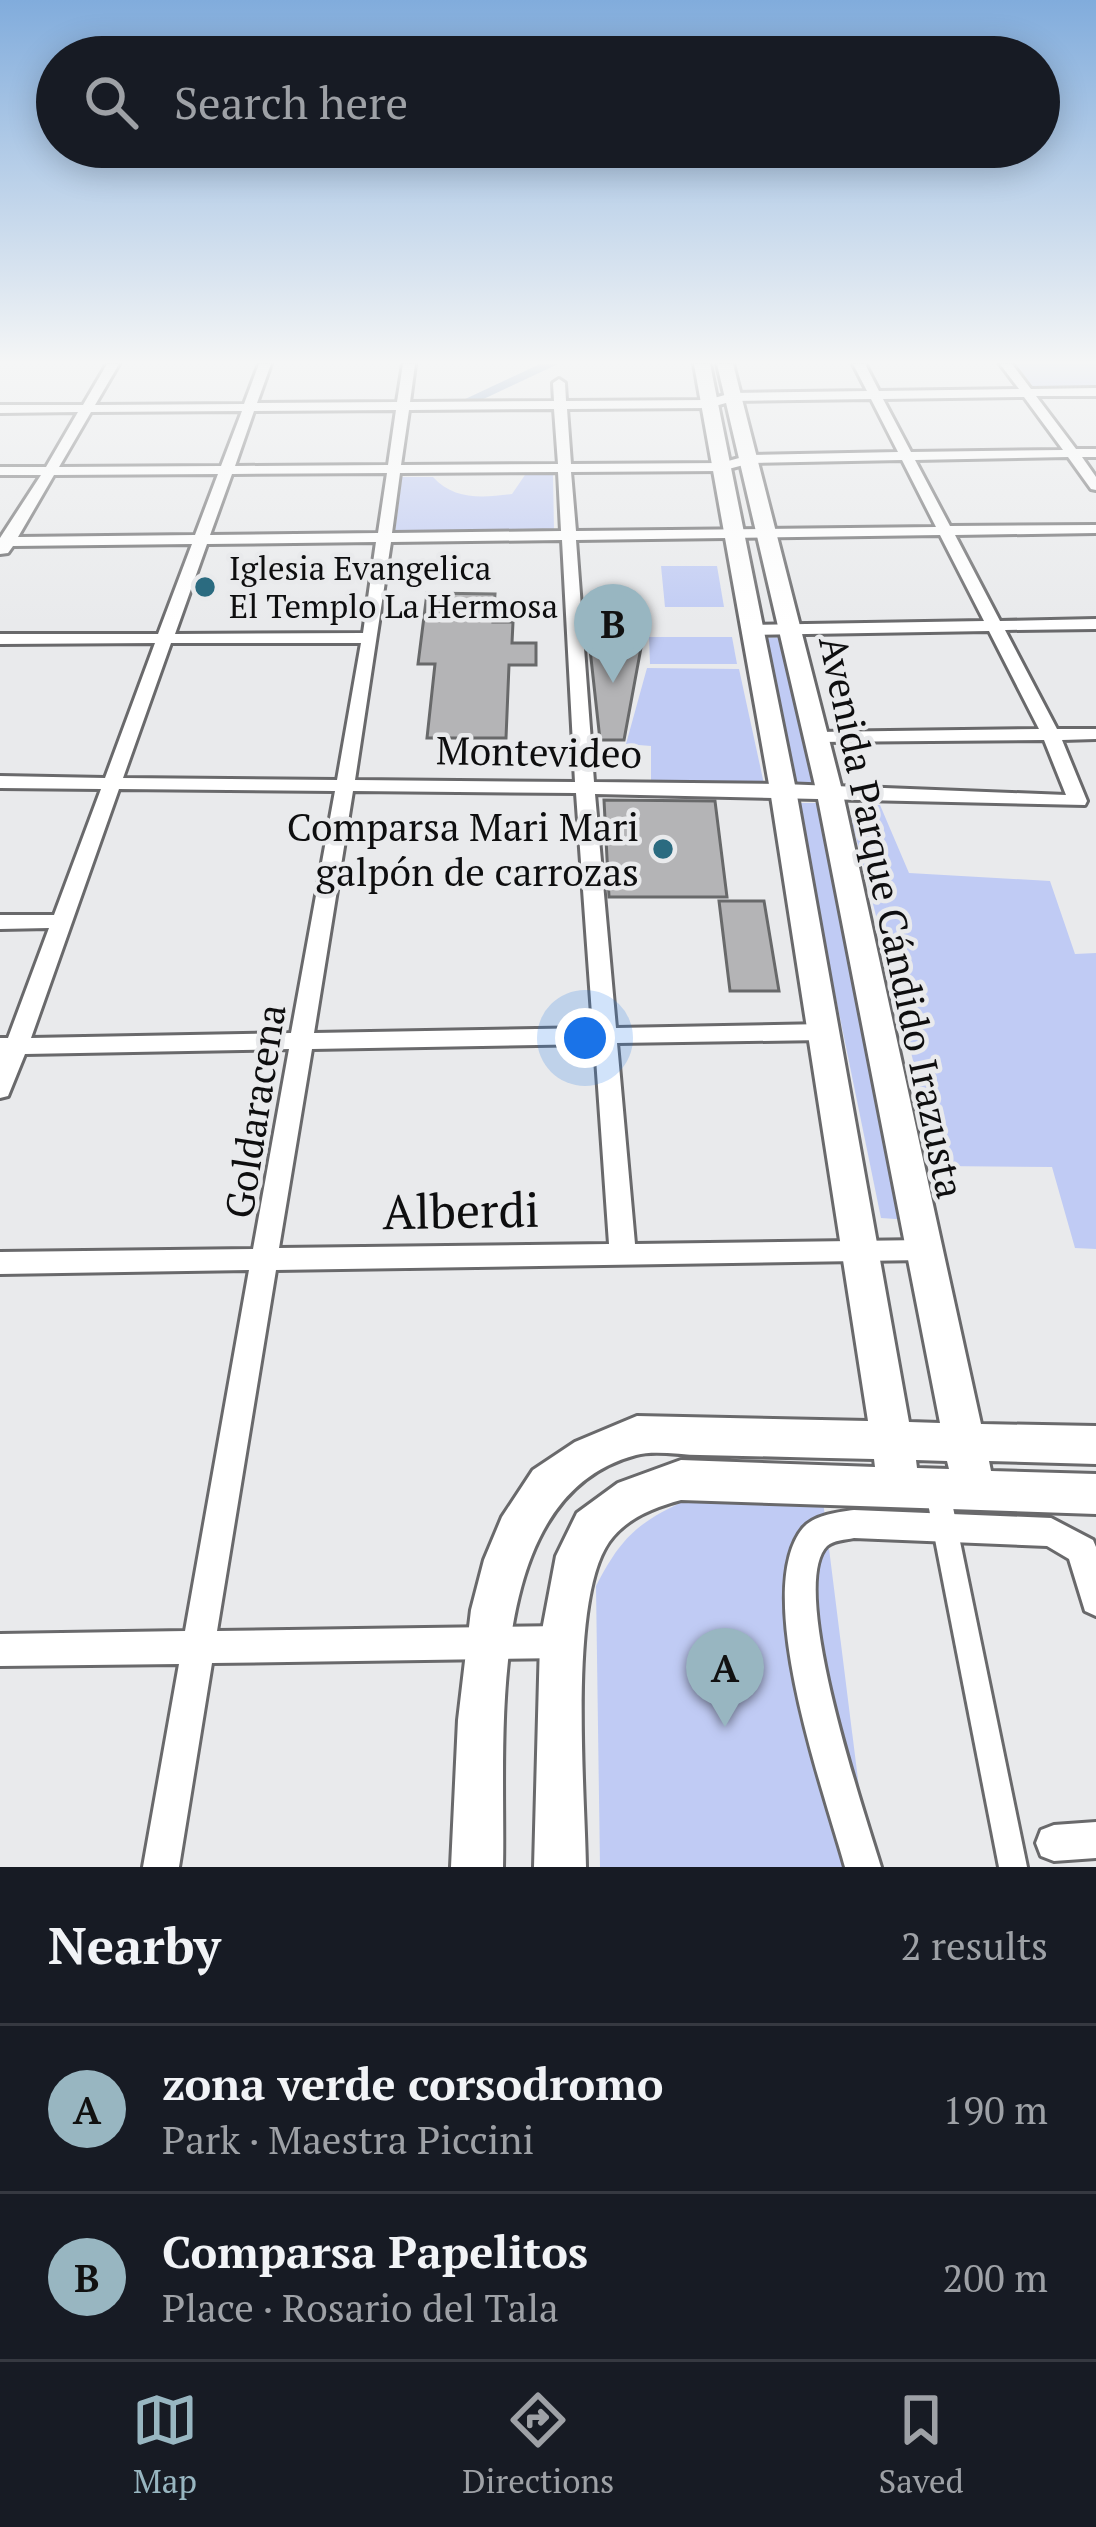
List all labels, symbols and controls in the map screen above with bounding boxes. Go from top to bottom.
search box [36,36,1060,168]
icon: search [78,69,144,135]
text: Search here [174,72,408,132]
place label: Iglesia Evangelica El Templo La Hermosa [229,546,558,627]
marker: Iglesia Evangelica El Templo La Hermosa [192,574,218,600]
pin: B [574,584,652,683]
street label: Avenida Parque Cándido Irazusta [808,631,978,1203]
street label: Montevideo [435,723,643,779]
place label: Comparsa Mari Mari galpón de carrozas [287,800,639,897]
marker: Comparsa Mari Mari galpón de carrozas [650,836,676,862]
street label: Goldaracena [211,1000,297,1222]
your location [555,1008,615,1068]
street label: Alberdi [382,1177,540,1243]
pin: A [686,1628,764,1727]
text: Nearby [48,1911,221,1979]
text: 2 results [901,1919,1048,1971]
text: zona verde corsodromo [162,2053,664,2113]
text: A [73,2083,101,2135]
text: 190 m [943,2083,1048,2135]
text: Park · Maestra Piccini [162,2113,534,2165]
text: Comparsa Papelitos [162,2221,588,2281]
text: B [74,2251,100,2303]
text: 200 m [943,2251,1048,2303]
text: Place · Rosario del Tala [162,2281,559,2333]
tab: Map [132,2387,198,2502]
tab: Directions [462,2387,614,2502]
tab: Saved [879,2387,964,2502]

